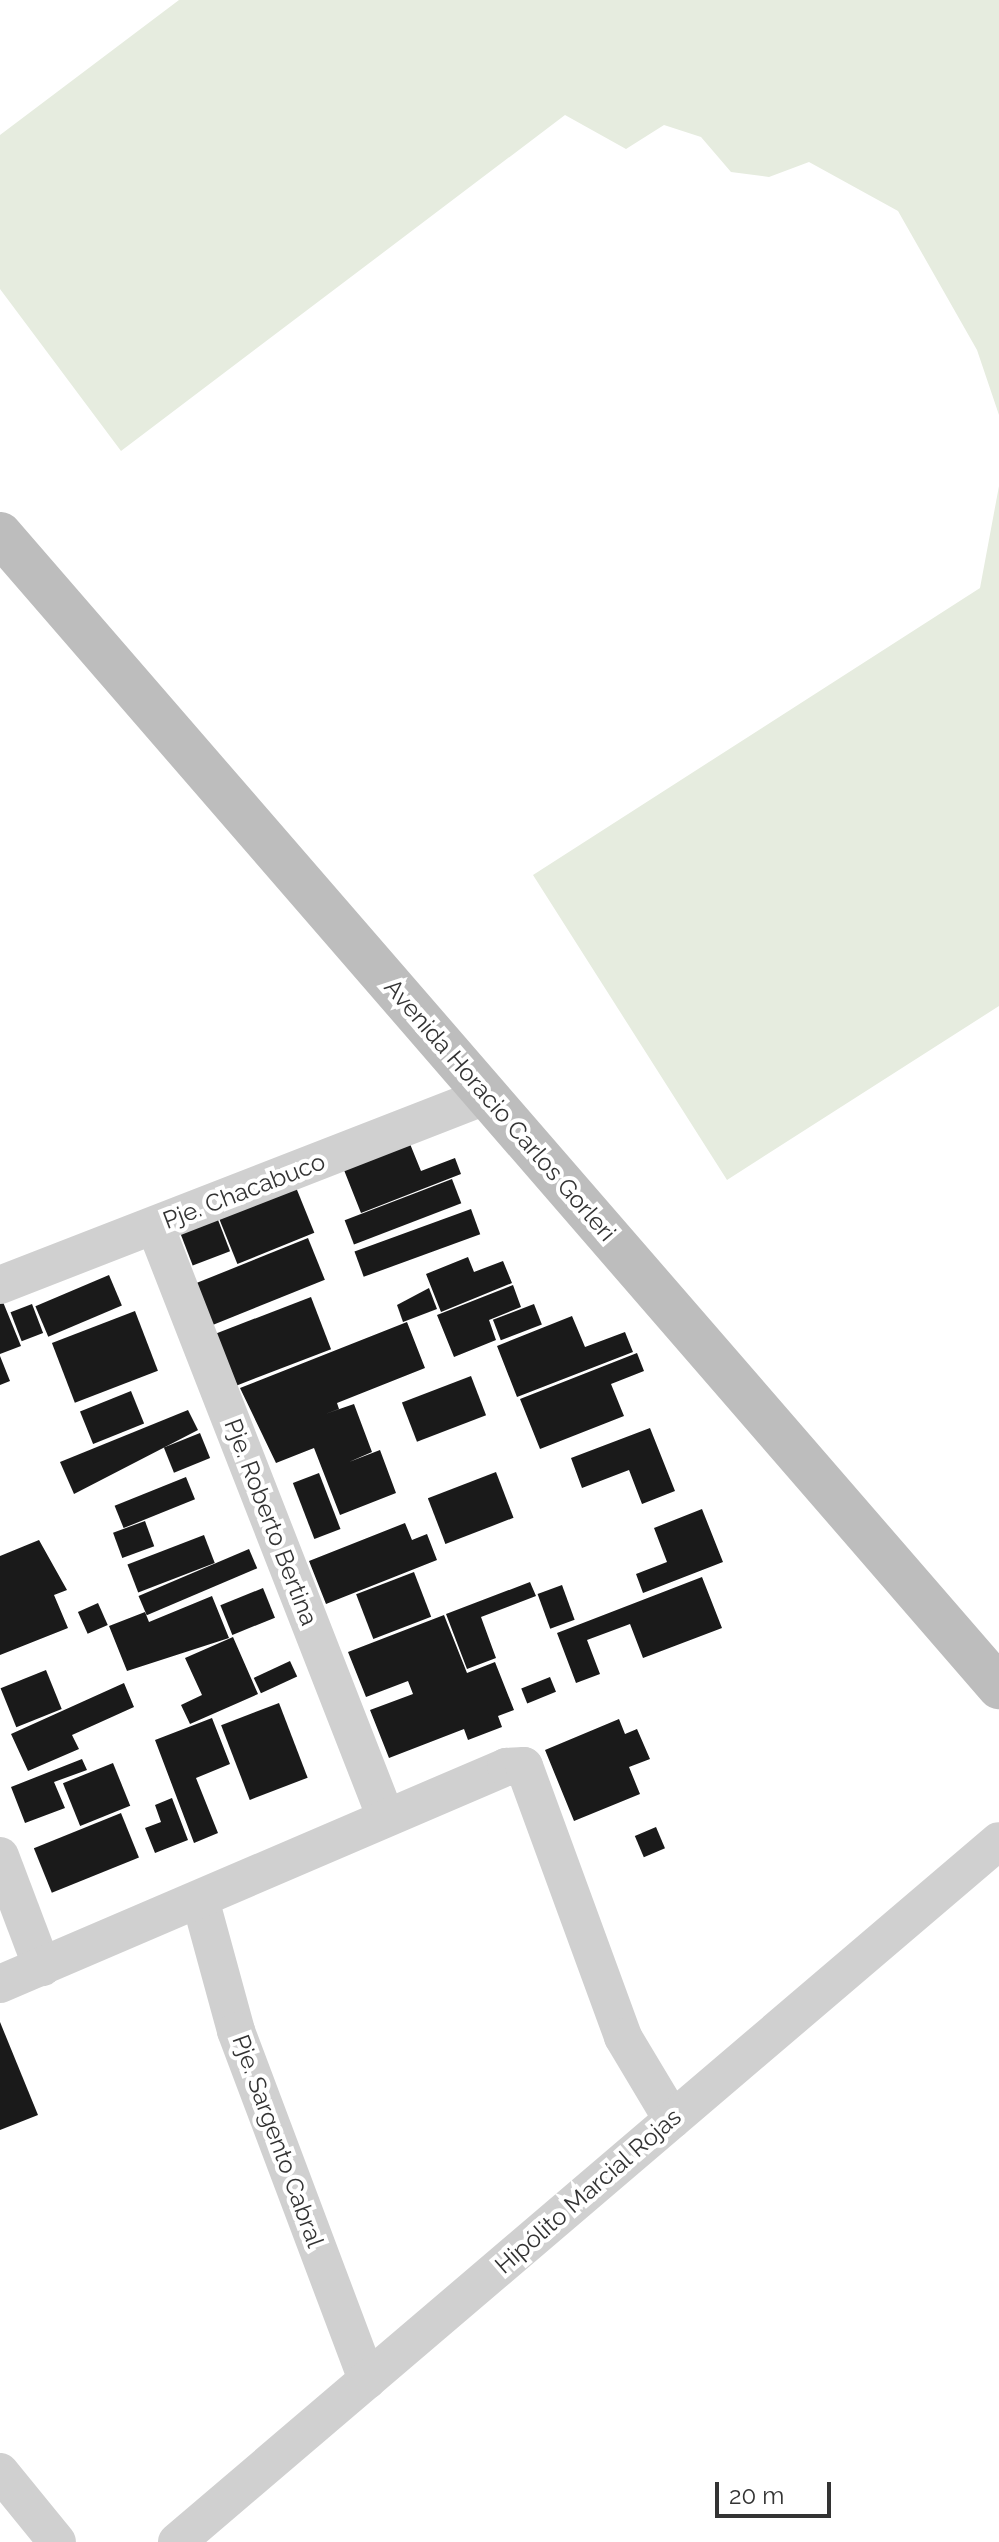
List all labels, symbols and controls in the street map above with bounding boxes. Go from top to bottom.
street label: Avenida Horacio Carlos Gorleri [378,973,622,1247]
street label: Pje. Chacabuco [159,1147,329,1235]
street label: Pje. Roberto Bertina [218,1415,324,1629]
street label: Pje. Sargento Cabral [226,2031,330,2251]
street label: Hipólito Marcial Rojas [489,2102,687,2280]
scale bar [719,2466,835,2516]
text: 20 m [729,2481,784,2510]

